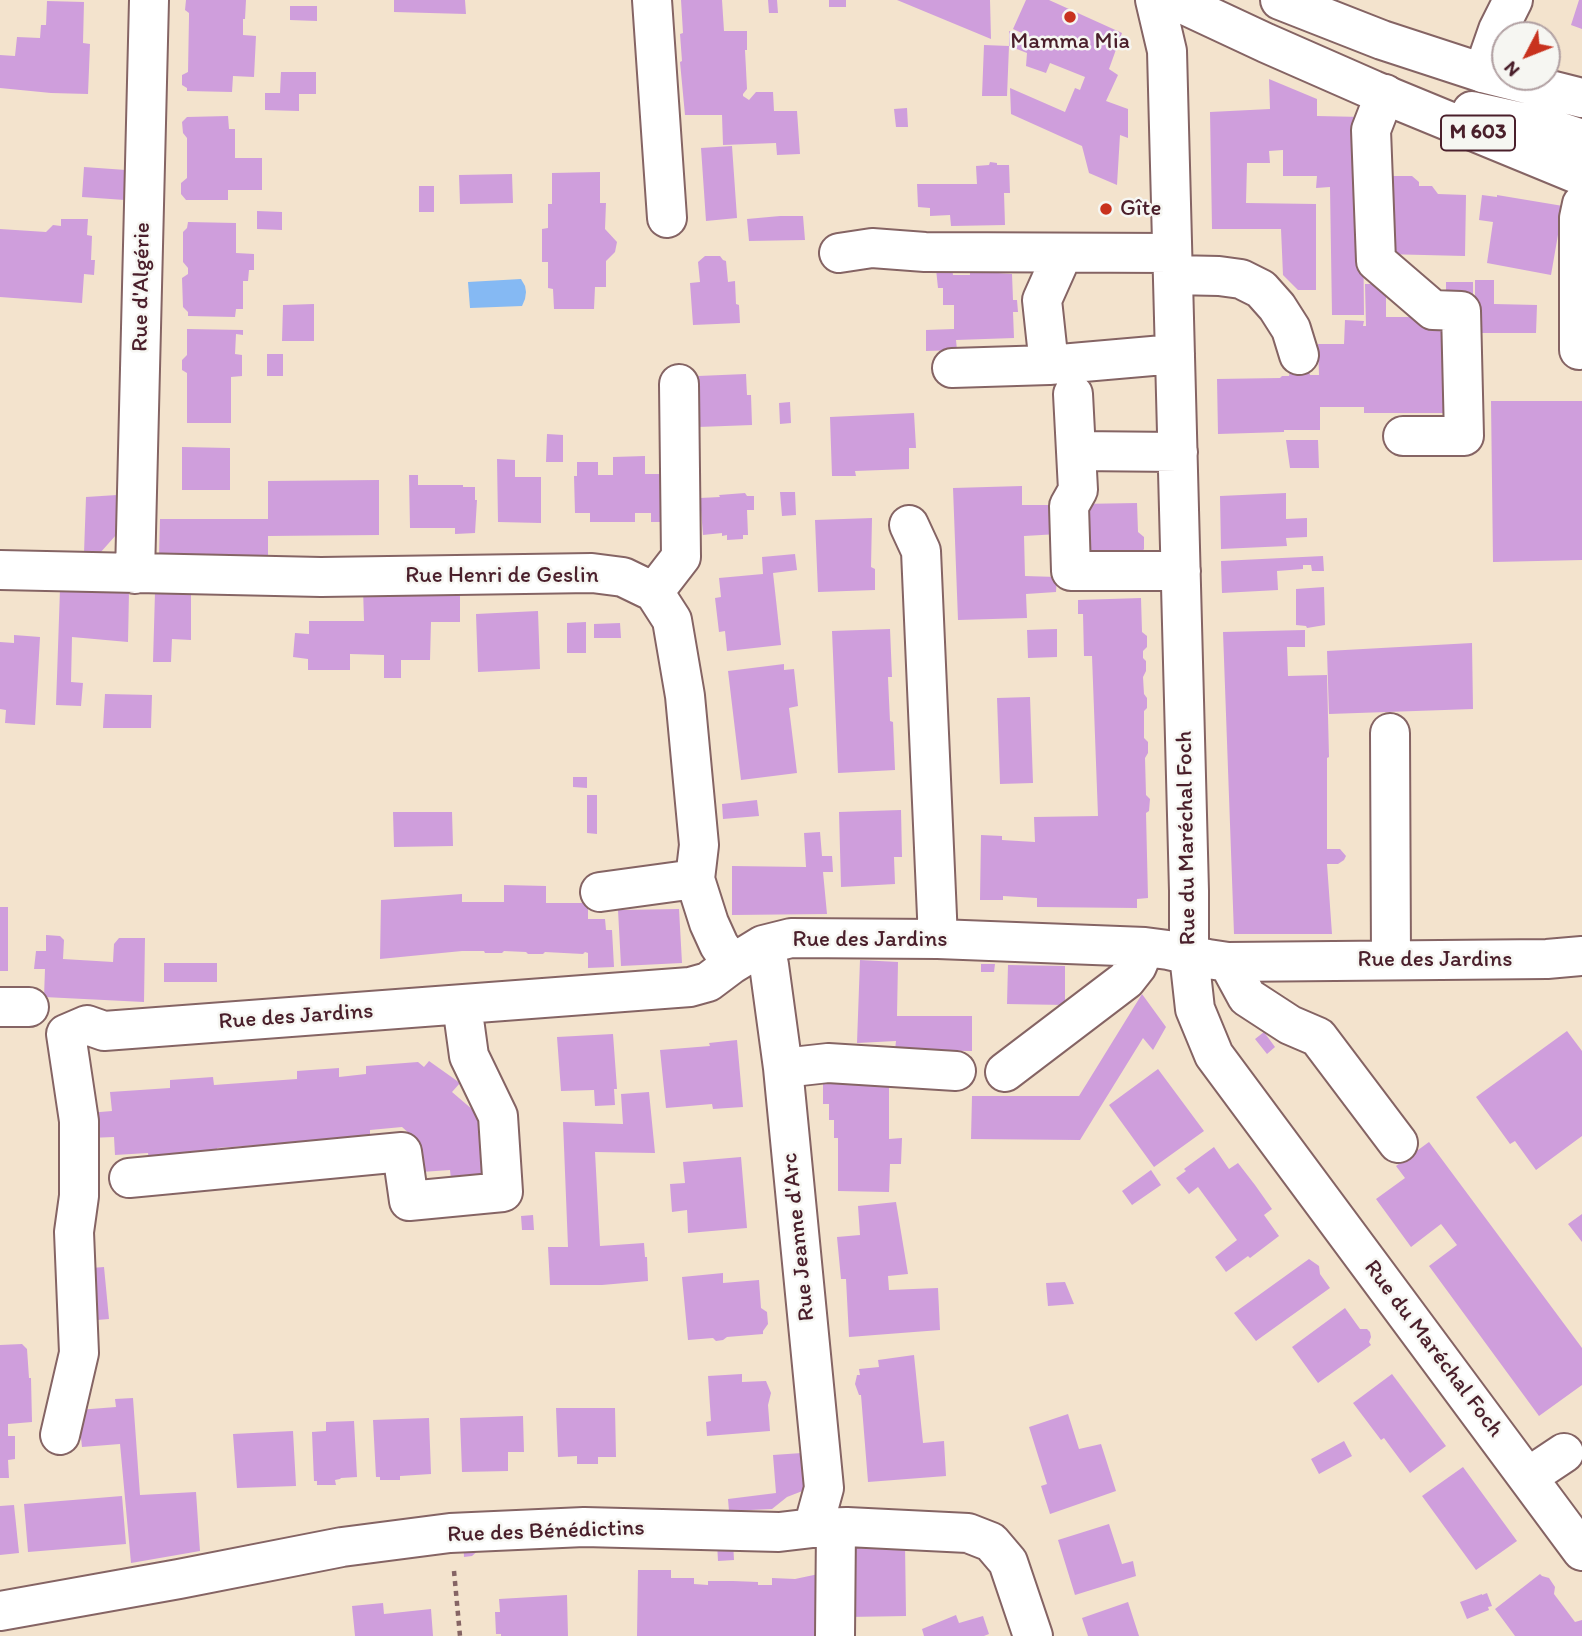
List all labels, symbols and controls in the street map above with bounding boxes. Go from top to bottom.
marker: Mamma Mia [1062,9,1078,25]
north arrow [1491,21,1561,91]
place label: Mamma Mia [1010,28,1130,56]
text: N [1499,57,1524,82]
road number: M 603 [1441,116,1515,150]
place label: Gîte [1120,195,1161,223]
marker: Gîte [1098,201,1114,217]
street label: Rue d'Algérie [127,222,157,352]
street label: Rue Henri de Geslin [405,562,599,590]
street label: Rue du Maréchal Foch [1171,731,1203,945]
street label: Rue des Jardins [793,926,947,954]
street label: Rue des Jardins [1358,946,1512,974]
street label: Rue des Jardins [218,998,374,1036]
street label: Rue Jeanne d'Arc [776,1152,822,1322]
street label: Rue du Maréchal Foch [1357,1255,1509,1443]
street label: Rue des Bénédictins [447,1515,645,1549]

